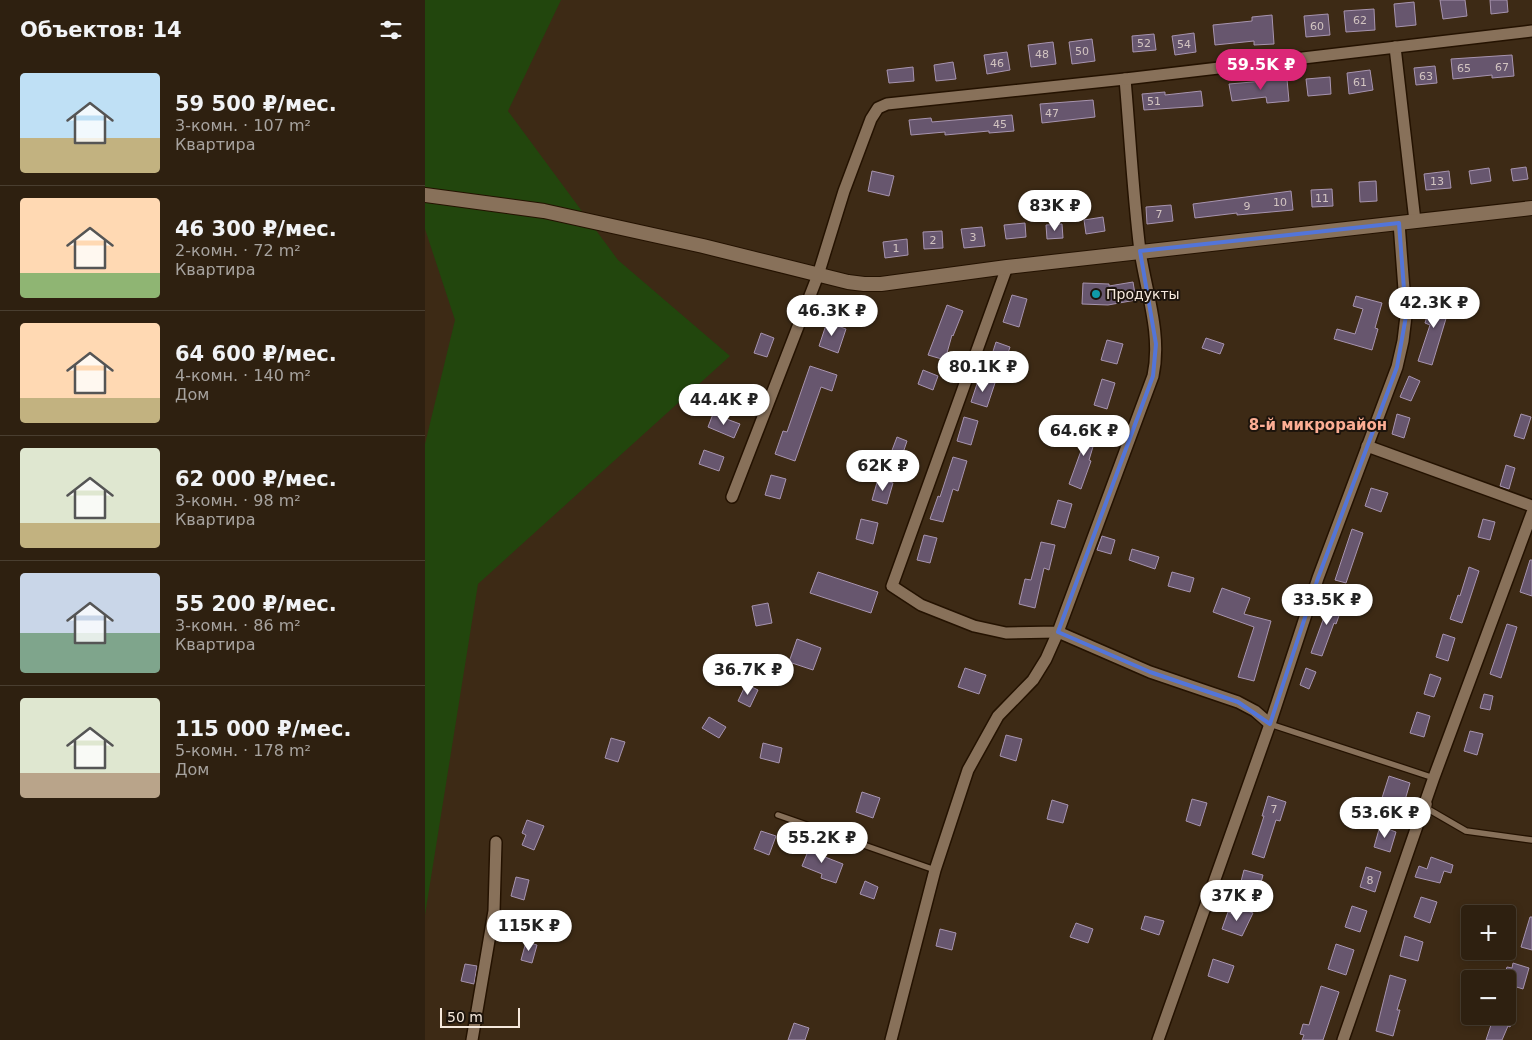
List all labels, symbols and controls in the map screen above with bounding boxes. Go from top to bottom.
house number: 62 [1353,14,1367,27]
icon: filters [377,16,405,44]
text: Объектов: 14 [20,18,182,42]
house number: 60 [1310,20,1324,33]
house number: 52 [1137,37,1151,50]
house number: 54 [1177,38,1191,51]
house number: 50 [1075,45,1089,58]
house number: 48 [1035,48,1049,61]
pin: 59.5K ₽ [1215,48,1307,91]
text: 59.5K ₽ [1227,55,1295,74]
house number: 46 [990,57,1004,70]
house number: 67 [1495,61,1509,74]
house number: 65 [1457,62,1471,75]
house number: 63 [1419,70,1433,83]
house number: 61 [1353,76,1367,89]
text: 59 500 ₽/мес. [175,92,337,116]
icon: home [60,93,120,153]
house number: 51 [1147,95,1161,108]
house number: 47 [1045,107,1059,120]
text: 3-комн. · 107 m² [175,116,311,135]
house number: 45 [993,118,1007,131]
text: Квартира [175,135,255,154]
house number: 13 [1430,175,1444,188]
pin: 83K ₽ [1020,190,1090,232]
house number: 11 [1315,192,1329,205]
text: 83K ₽ [1029,196,1081,215]
house number: 10 [1273,196,1287,209]
house number: 9 [1244,200,1251,213]
house number: 7 [1156,208,1163,221]
text: 46 300 ₽/мес. [175,217,337,241]
icon: home [60,218,120,278]
house number: 3 [970,231,977,244]
house number: 2 [930,234,937,247]
text: 2-комн. · 72 m² [175,241,301,260]
house number: 1 [893,242,900,255]
text: Квартира [175,260,255,279]
place label: Продукты [1106,286,1180,302]
pin: 42.3K ₽ [1388,286,1480,329]
marker: Продукты [1090,288,1102,300]
text: 42.3K ₽ [1400,293,1468,312]
pin: 46.3K ₽ [786,294,878,337]
text: 46.3K ₽ [798,301,866,320]
text: 64 600 ₽/мес. [175,342,337,366]
icon: home [60,343,120,403]
pin: 80.1K ₽ [937,350,1029,393]
text: 80.1K ₽ [949,357,1017,376]
text: 4-комн. · 140 m² [175,366,311,385]
pin: 44.4K ₽ [678,384,770,426]
text: Дом [175,385,209,404]
text: 44.4K ₽ [690,390,758,409]
pin: 64.6K ₽ [1038,414,1130,457]
district label: 8-й микрорайон [1249,416,1387,434]
text: 64.6K ₽ [1050,421,1118,440]
pin: 62K ₽ [848,450,918,492]
text: 62K ₽ [857,456,909,475]
text: 62 000 ₽/мес. [175,467,337,491]
icon: home [60,468,120,528]
text: 3-комн. · 98 m² [175,491,301,510]
text: Квартира [175,510,255,529]
pin: 33.5K ₽ [1281,584,1373,626]
text: 33.5K ₽ [1293,590,1361,609]
text: 55 200 ₽/мес. [175,592,337,616]
icon: home [60,593,120,653]
text: 3-комн. · 86 m² [175,616,301,635]
text: Квартира [175,635,255,654]
pin: 36.7K ₽ [702,654,794,696]
text: 36.7K ₽ [714,660,782,679]
text: 115 000 ₽/мес. [175,717,351,741]
icon: home [60,718,120,778]
text: 5-комн. · 178 m² [175,741,311,760]
text: Дом [175,760,209,779]
pin: 53.6K ₽ [1339,796,1431,839]
house number: 7 [1271,803,1278,816]
text: 53.6K ₽ [1351,803,1419,822]
pin: 55.2K ₽ [776,822,868,864]
text: 55.2K ₽ [788,828,856,847]
house number: 8 [1367,874,1374,887]
pin: 37K ₽ [1202,880,1272,922]
text: 37K ₽ [1211,886,1263,905]
map controls [1461,905,1516,1025]
button: + [1461,905,1516,960]
pin: 115K ₽ [488,910,570,952]
text: 115K ₽ [498,916,560,935]
button: − [1461,970,1516,1025]
scale bar [440,1005,520,1028]
text: 50 m [447,1009,483,1025]

